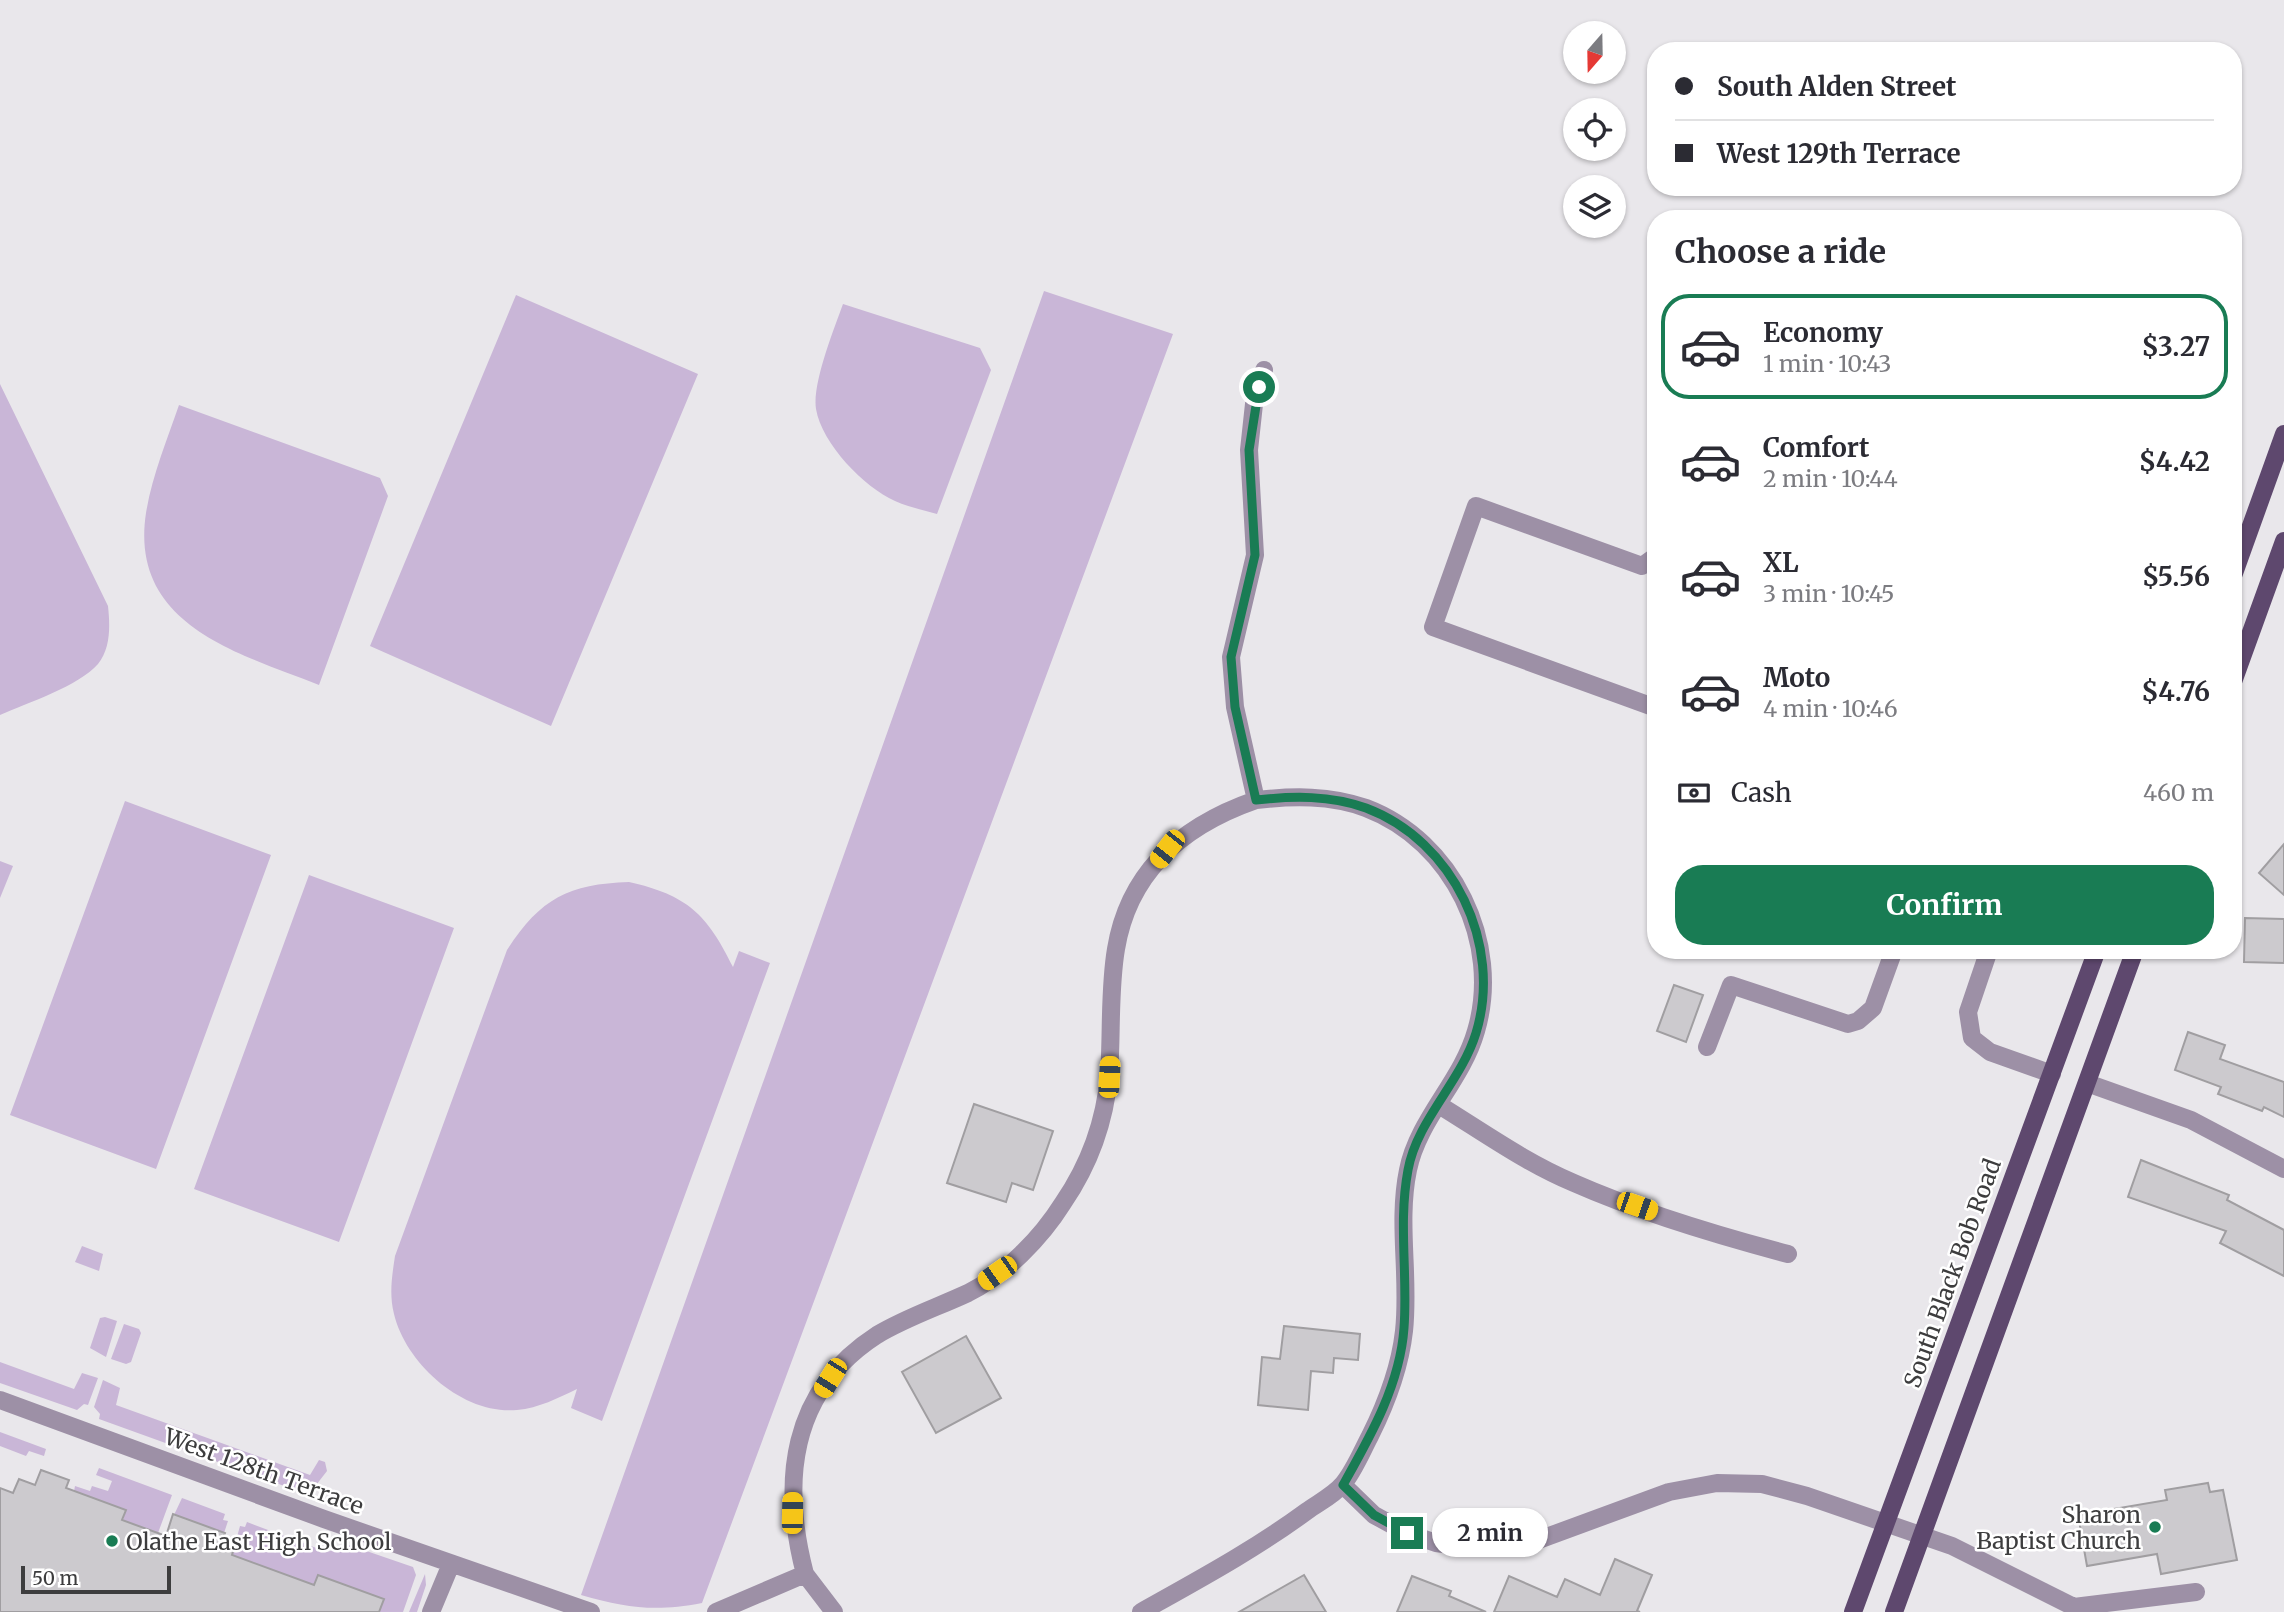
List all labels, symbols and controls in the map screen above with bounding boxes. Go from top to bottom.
north arrow [1563,21,1626,84]
map controls [1563,21,1626,238]
text: South Alden Street [1717,70,1956,103]
button: locate [1563,98,1626,161]
text: West 129th Terrace [1717,137,1961,170]
button: layers [1563,175,1626,238]
text: Choose a ride [1675,232,1886,272]
icon: car [1679,315,1742,378]
text: Economy [1763,316,1883,349]
text: $3.27 [2142,330,2210,363]
text: 1 min · 10:43 [1763,349,1891,378]
route start [1243,371,1275,403]
icon: car [1679,430,1742,493]
text: Comfort [1763,431,1869,464]
text: $4.42 [2139,445,2210,478]
text: 2 min · 10:44 [1763,464,1898,493]
icon: car [1679,545,1742,608]
text: XL [1763,546,1799,579]
text: $5.56 [2142,560,2210,593]
text: 3 min · 10:45 [1763,579,1895,608]
icon: car [1679,660,1742,723]
text: Moto [1763,661,1830,694]
text: $4.76 [2141,675,2210,708]
text: 4 min · 10:46 [1763,694,1898,723]
icon: cash [1675,774,1713,812]
text: Cash [1731,776,1792,809]
text: 460 m [2143,778,2214,807]
car [1146,826,1189,872]
button: Confirm [1675,865,2214,945]
car [1098,1055,1121,1099]
street label: South Black Bob Road [1897,1154,2007,1392]
car [1614,1189,1661,1223]
car [974,1252,1021,1294]
car [810,1355,851,1401]
street label: West 128th Terrace [159,1421,368,1521]
car [782,1492,803,1534]
place label: Sharon Baptist Church [1976,1500,2141,1555]
callout: 2 min [1432,1508,1547,1558]
route end [1391,1517,1423,1549]
text: 2 min [1457,1518,1523,1547]
marker: Sharon Baptist Church [2147,1519,2163,1535]
place label: Olathe East High School [126,1527,391,1556]
marker: Olathe East High School [104,1533,120,1549]
scale bar [21,1563,172,1595]
text: 50 m [32,1566,78,1590]

